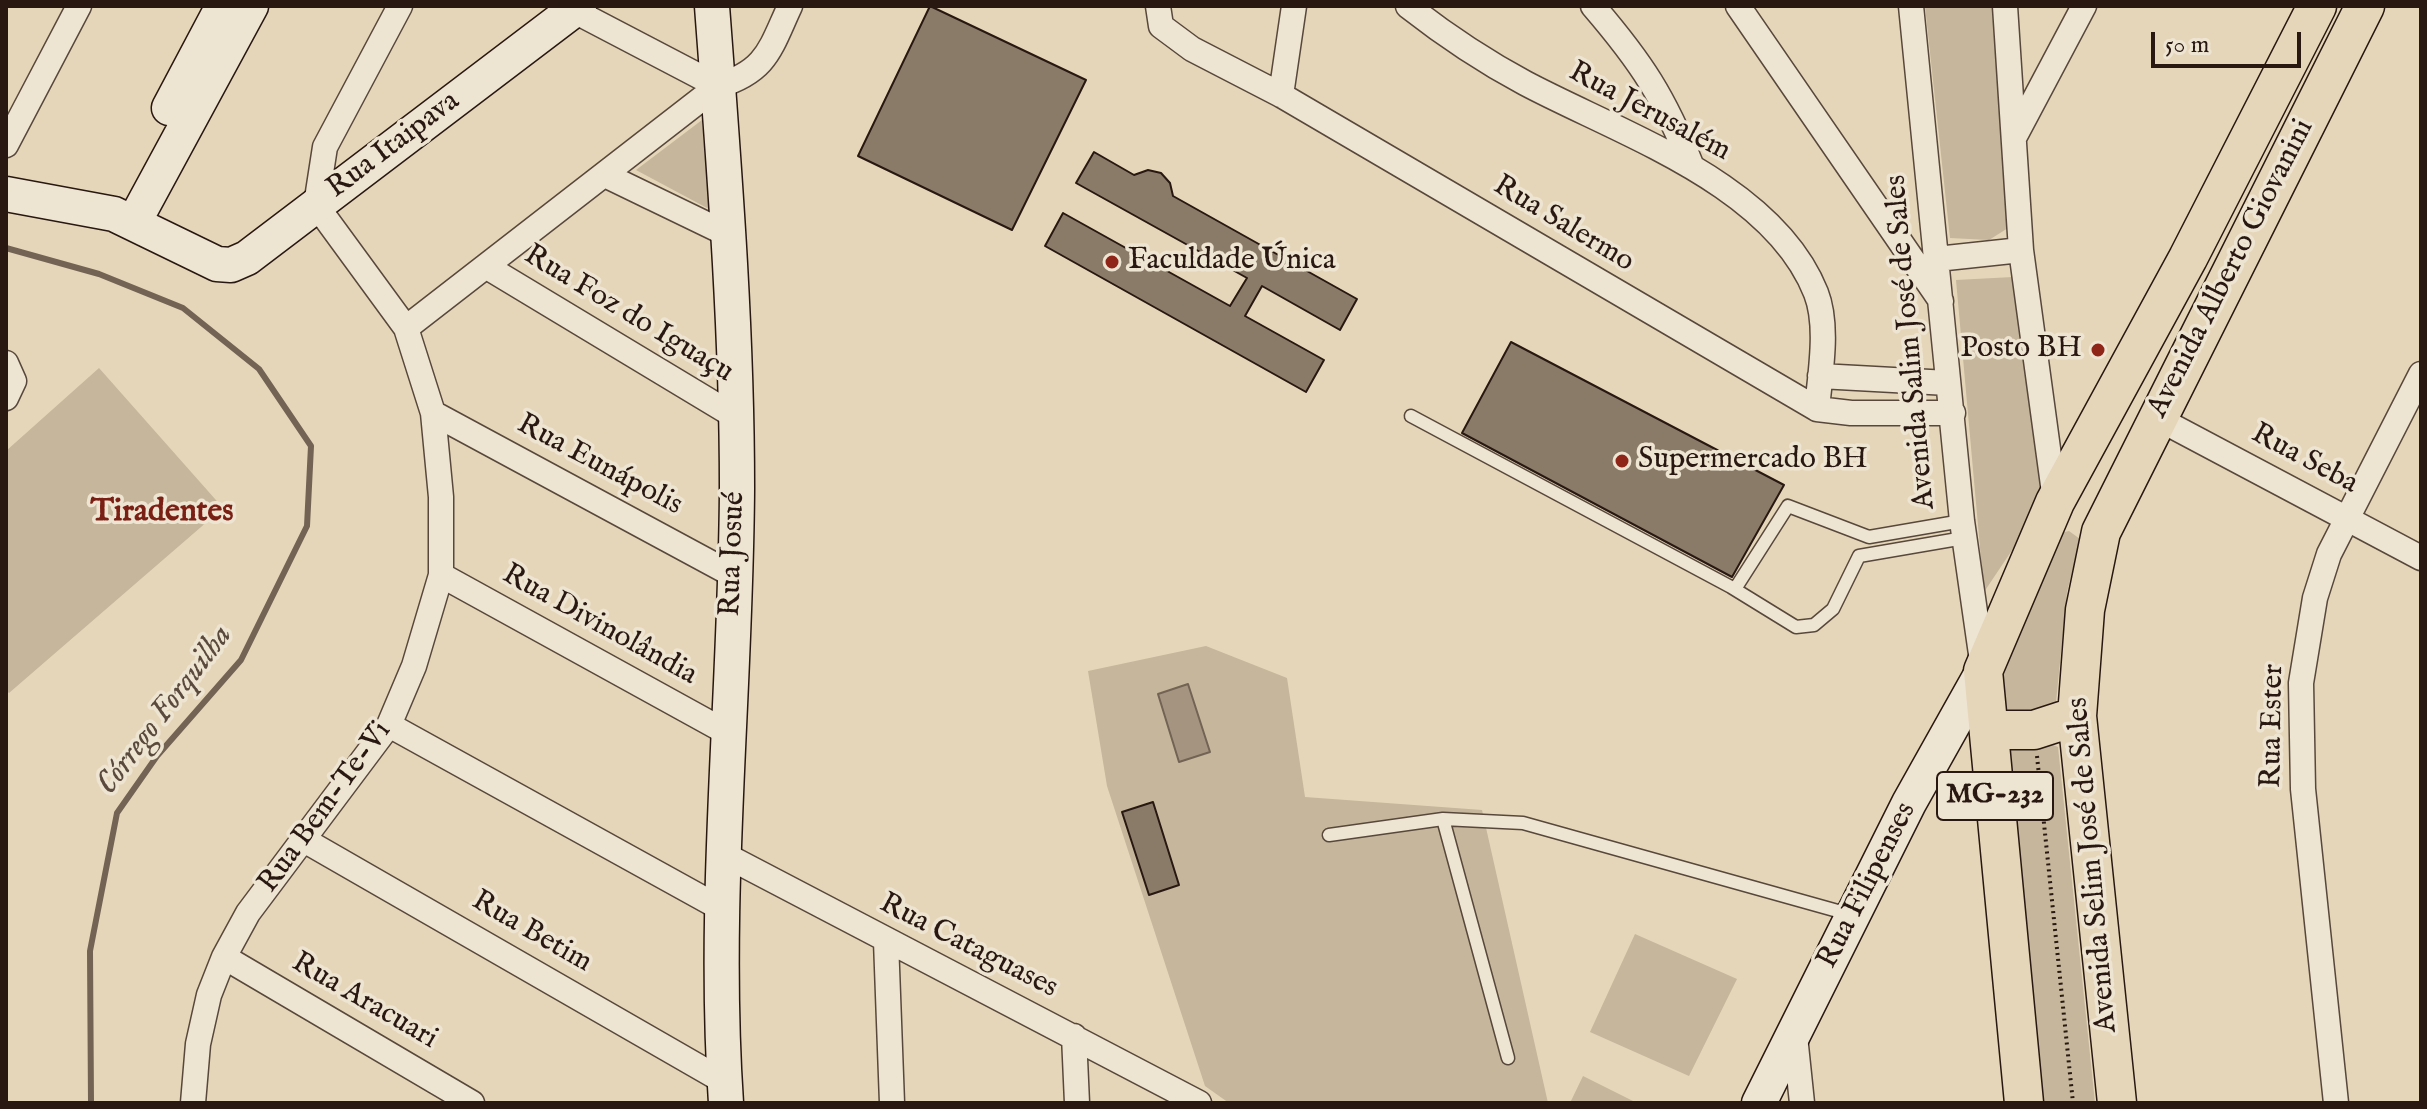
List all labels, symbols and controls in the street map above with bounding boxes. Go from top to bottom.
scale bar [2155,16,2305,66]
text: 50 m [2165,30,2209,61]
street label: Rua Jerusalém [1562,55,1736,171]
street label: Rua Itaipava [321,84,467,208]
street label: Avenida Alberto Giovanini [2141,114,2323,424]
street label: Rua Salermo [1486,169,1640,281]
street label: Avenida Salim José de Sales [1879,173,1945,511]
street label: Rua Foz do Iguaçu [517,238,739,392]
place label: Faculdade Única [1128,244,1336,280]
marker: Faculdade Única [1103,253,1121,271]
place label: Posto BH [1960,332,2082,368]
marker: Posto BH [2089,341,2107,359]
street label: Rua Eunápolis [510,407,688,525]
street label: Rua Seba [2244,417,2364,503]
place label: Supermercado BH [1638,443,1868,479]
marker: Supermercado BH [1613,452,1631,470]
street label: Rua Josué [714,491,754,617]
district label: Tiradentes [90,494,234,532]
street label: Rua Divinolândia [495,558,703,694]
water label: Córrego Forquilha [90,619,242,803]
street label: Rua Ester [2255,664,2293,788]
street label: Avenida Selim José de Sales [2061,696,2127,1034]
street label: Rua Bem-Te-Vi [252,715,400,901]
road number: MG-232 [1937,772,2053,820]
street label: Rua Filipenses [1811,797,1925,975]
street label: Rua Betim [464,884,598,982]
street label: Rua Cataguases [873,887,1063,1007]
street label: Rua Aracuari [285,946,443,1058]

